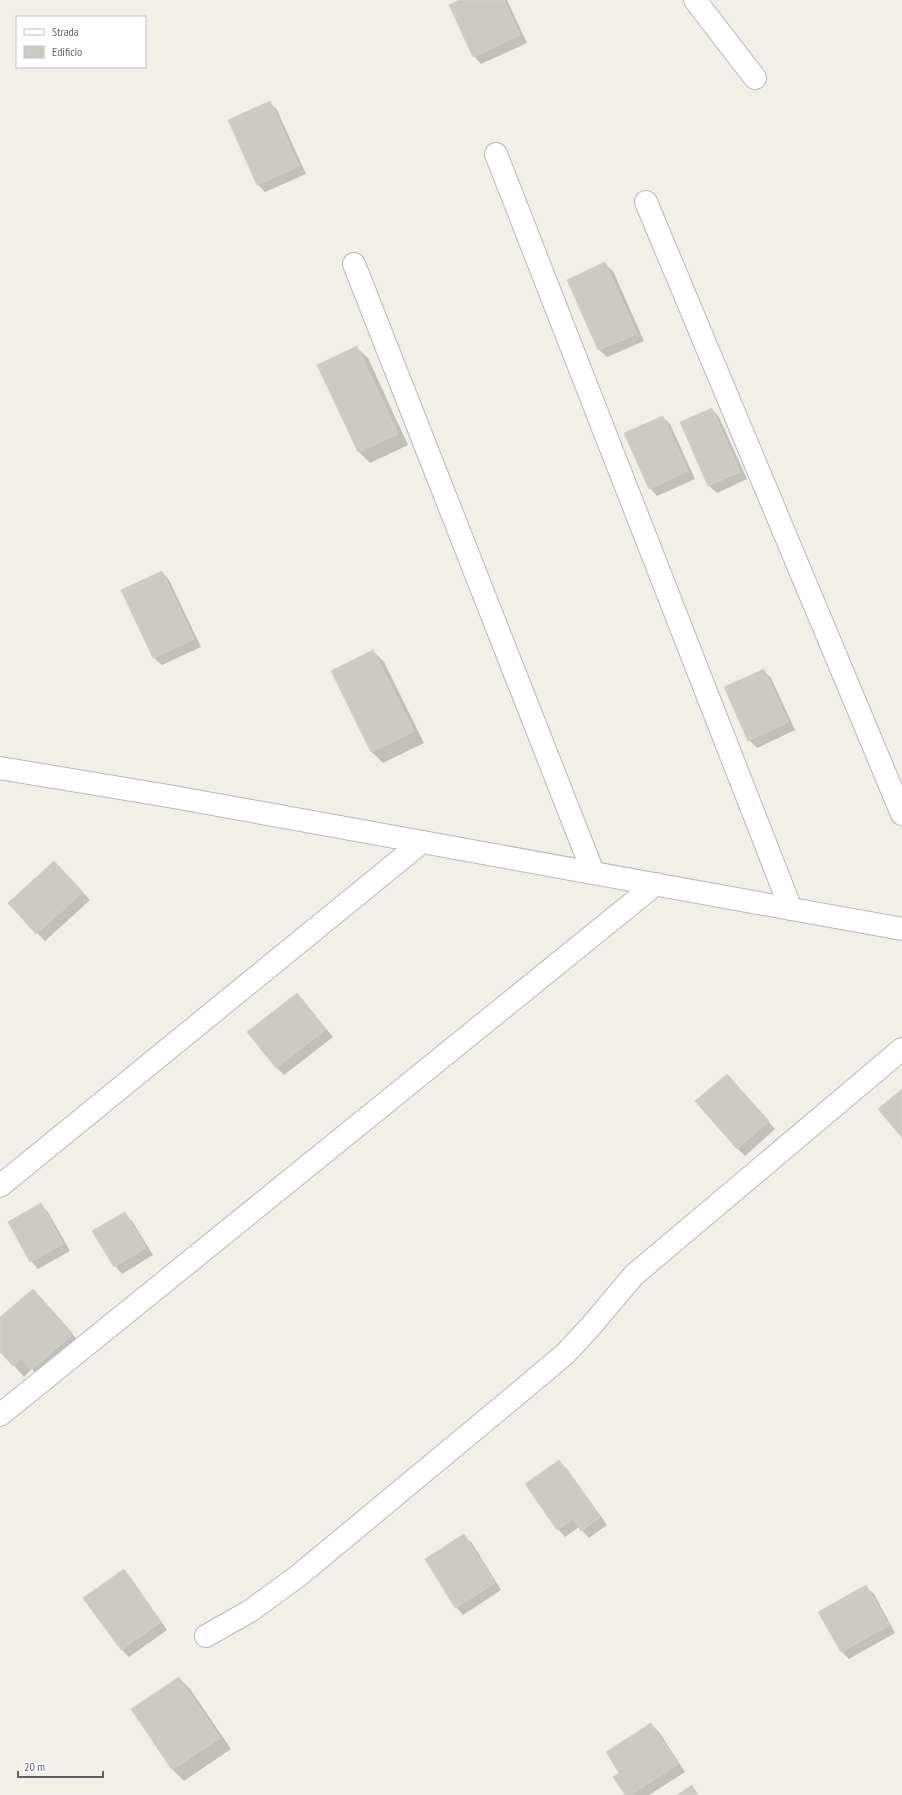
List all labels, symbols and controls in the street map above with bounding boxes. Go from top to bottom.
legend [16,16,146,68]
text: Strada [52,24,79,39]
text: Edificio [52,44,82,59]
scale bar [18,1753,103,1779]
text: 20 m [24,1759,45,1774]

